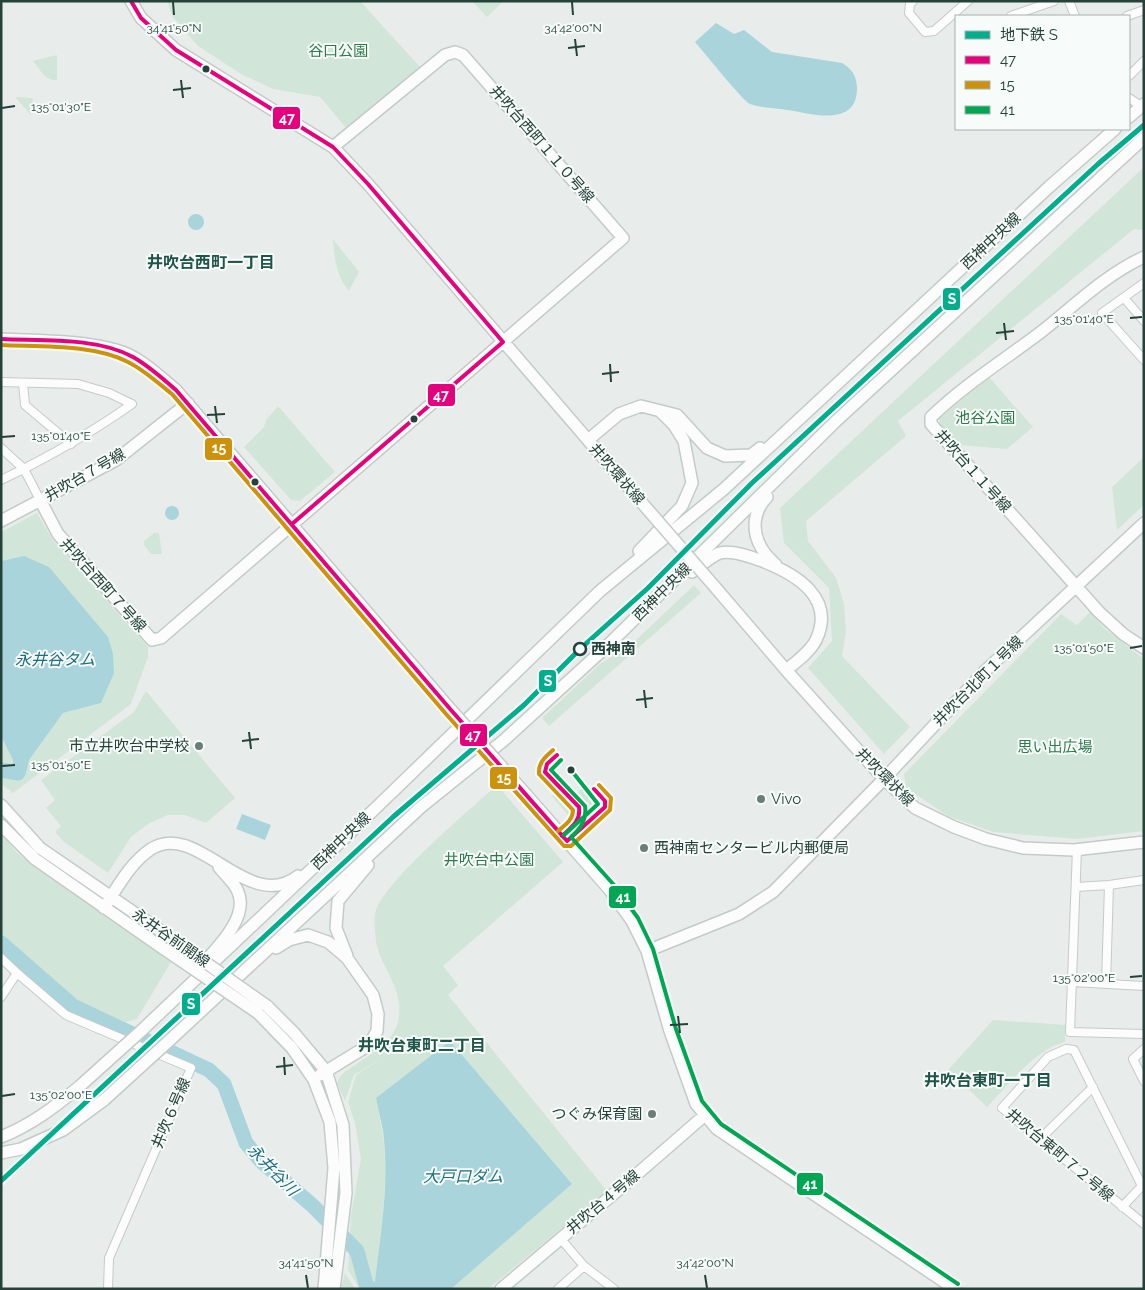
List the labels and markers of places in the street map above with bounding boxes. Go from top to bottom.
unlabelled marker [201,64,211,74]
unlabelled marker [409,414,419,424]
unlabelled marker [250,477,260,487]
place label: 西神南 [591,640,636,658]
marker: 西神南 [573,642,587,656]
place label: 市立井吹台中学校 [69,737,189,755]
marker: 市立井吹台中学校 [193,740,205,752]
unlabelled marker [566,765,576,775]
place label: Vivo [771,790,801,808]
marker: Vivo [755,793,767,805]
place label: 西神南センタービル内郵便局 [654,839,849,857]
marker: 西神南センタービル内郵便局 [638,842,650,854]
place label: つぐみ保育園 [552,1105,642,1123]
marker: つぐみ保育園 [646,1108,658,1120]

